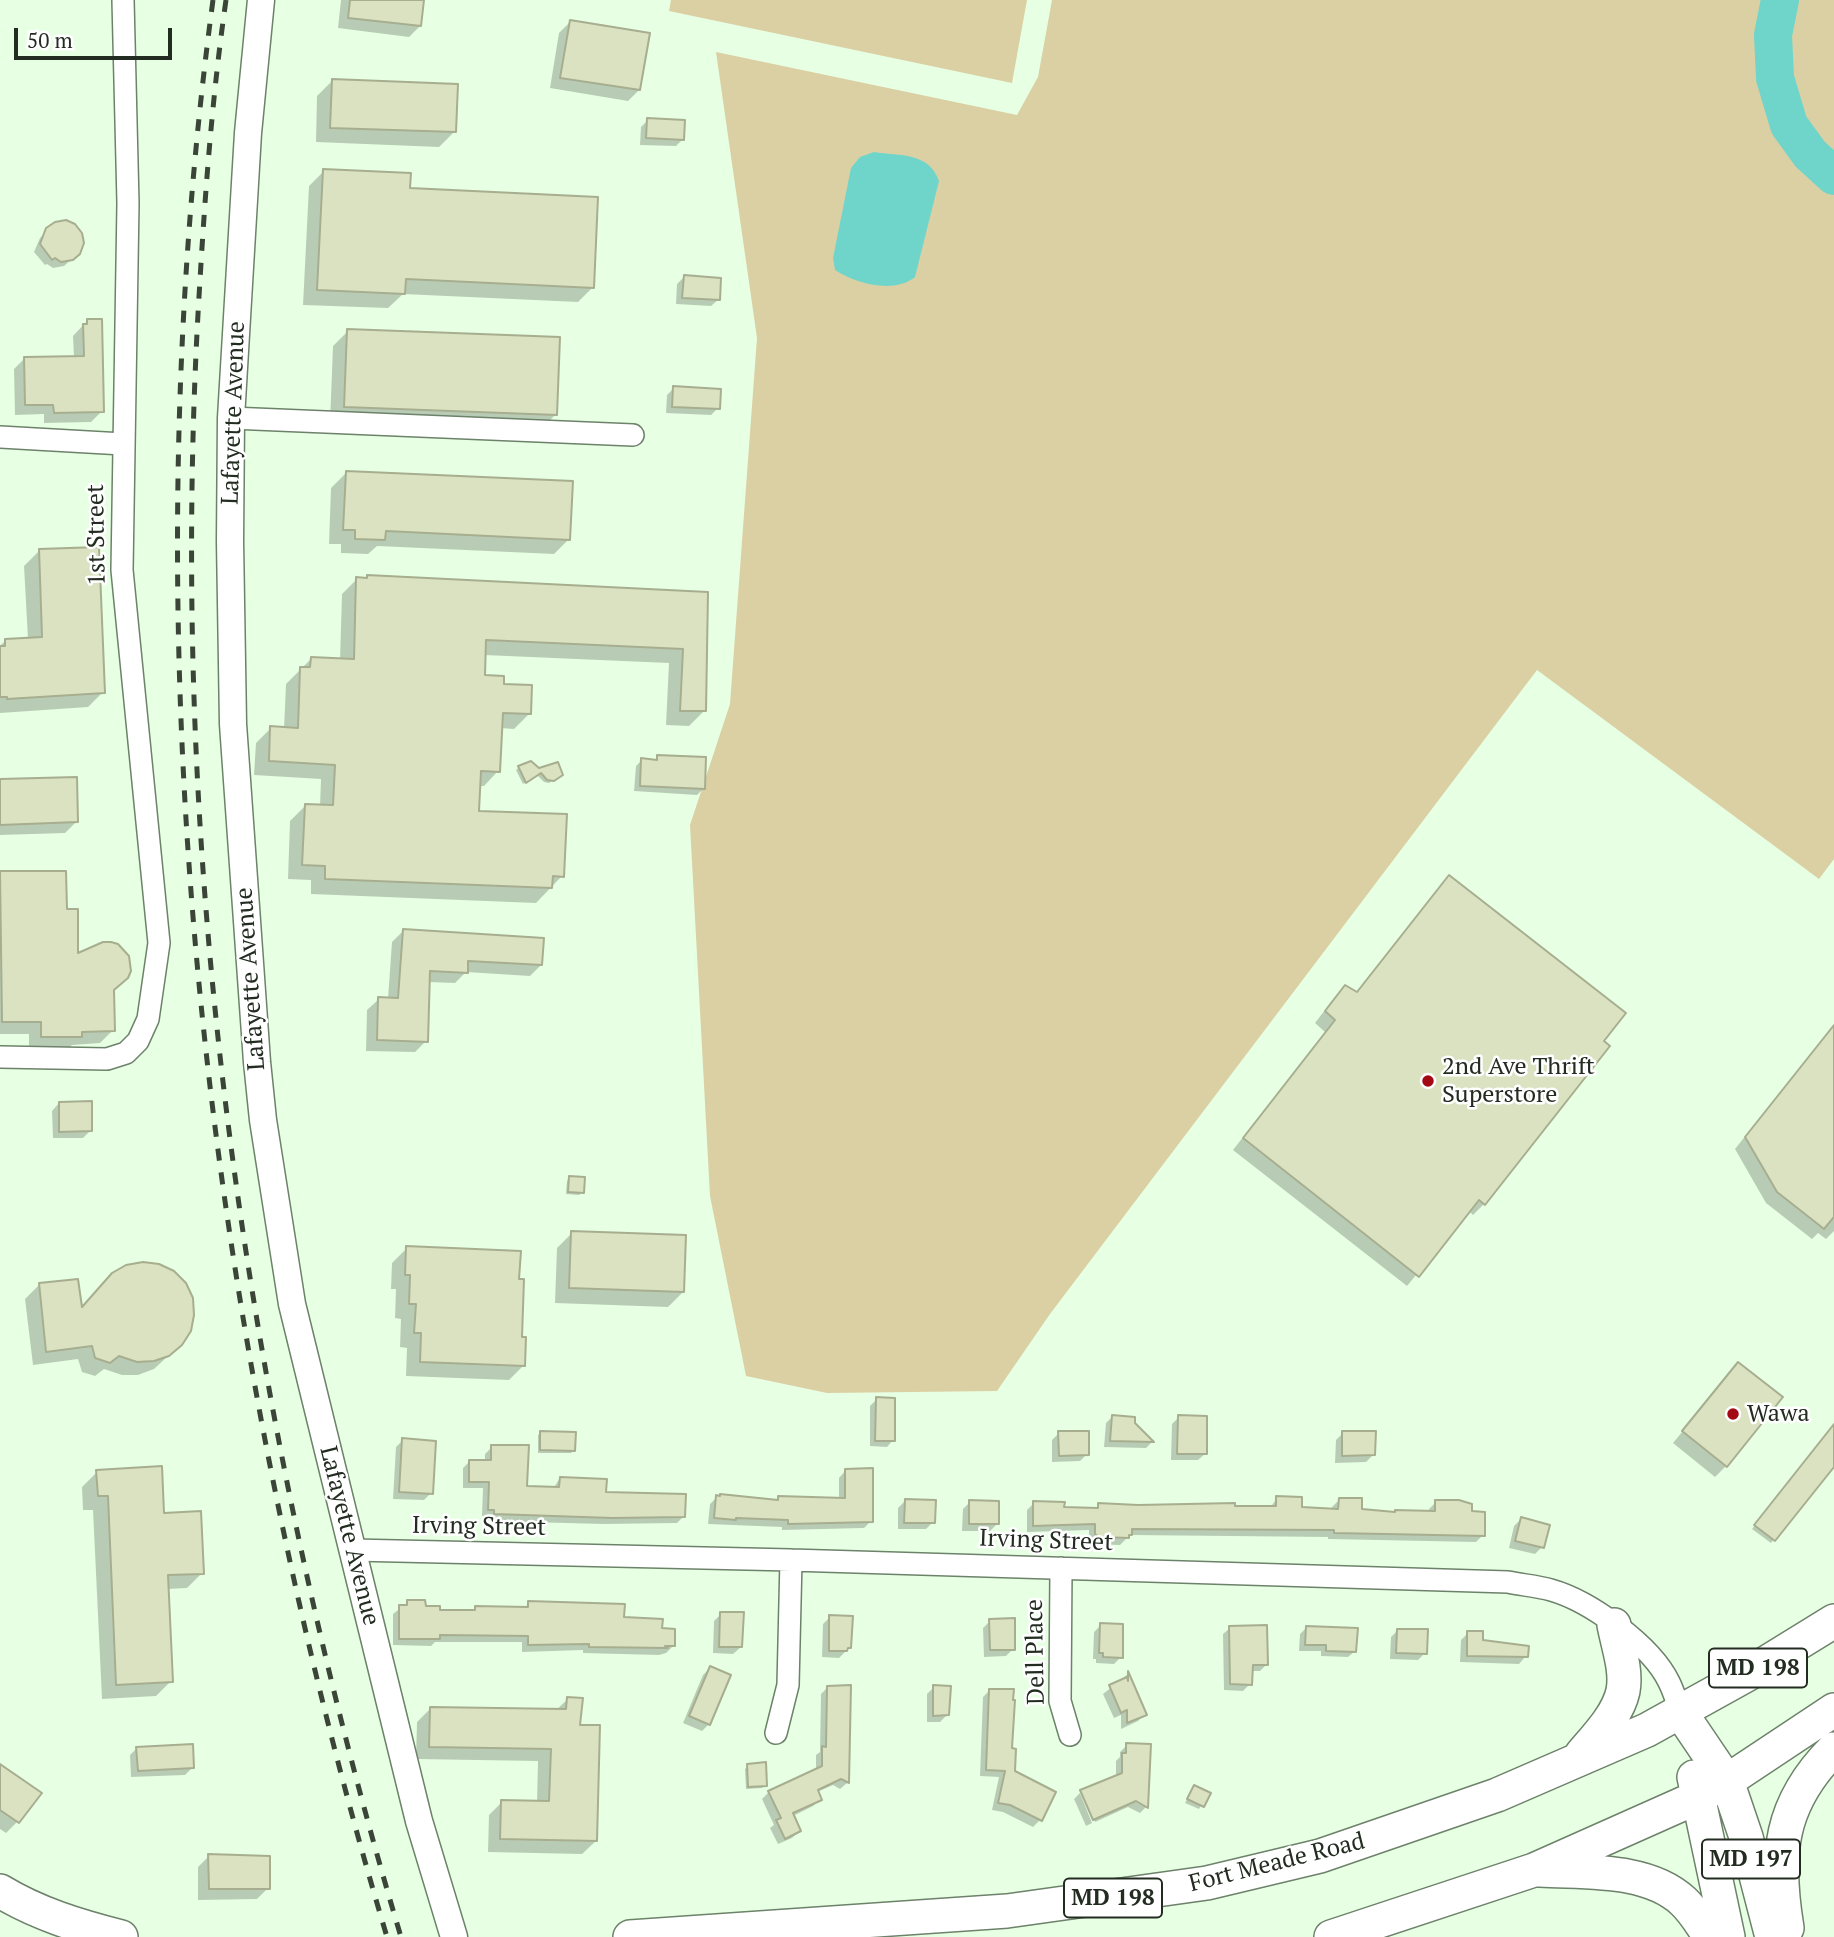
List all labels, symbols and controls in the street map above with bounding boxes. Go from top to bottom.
scale bar [18,14,175,58]
text: 50 m [27,26,73,54]
street label: Lafayette Avenue [216,321,252,505]
street label: 1st Street [82,484,112,586]
street label: Lafayette Avenue [230,886,272,1072]
place label: 2nd Ave Thrift Superstore [1442,1053,1595,1109]
marker: 2nd Ave Thrift Superstore [1420,1073,1436,1089]
place label: Wawa [1747,1400,1810,1428]
marker: Wawa [1725,1406,1741,1422]
street label: Lafayette Avenue [313,1443,385,1629]
street label: Irving Street [412,1511,546,1543]
street label: Irving Street [978,1524,1114,1558]
street label: Dell Place [1021,1599,1051,1705]
road number: MD 198 [1709,1648,1807,1688]
street label: Fort Meade Road [1186,1827,1368,1899]
road number: MD 197 [1702,1840,1800,1878]
road number: MD 198 [1064,1879,1162,1918]

